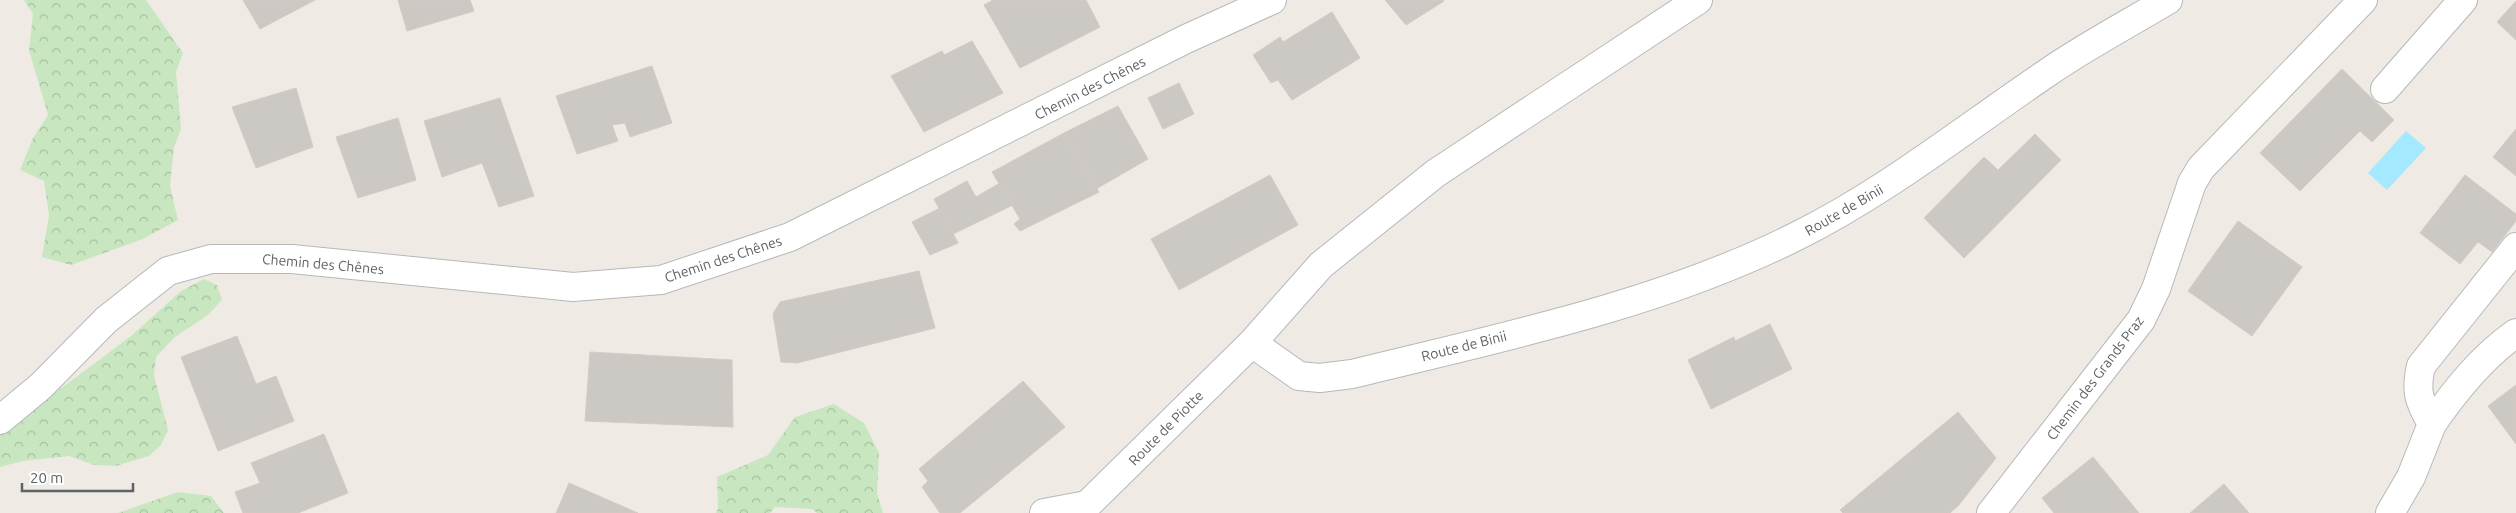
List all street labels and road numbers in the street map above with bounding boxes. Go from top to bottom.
street label: Chemin des Chênes [1032,53,1148,123]
street label: Route de Binii [1802,181,1886,239]
street label: Chemin des Chênes [662,232,784,286]
street label: Chemin des Chênes [261,251,385,277]
street label: Chemin des Grands Praz [2043,313,2147,443]
street label: Route de Binii [1420,328,1508,364]
street label: Route de Piotte [1125,387,1207,469]

